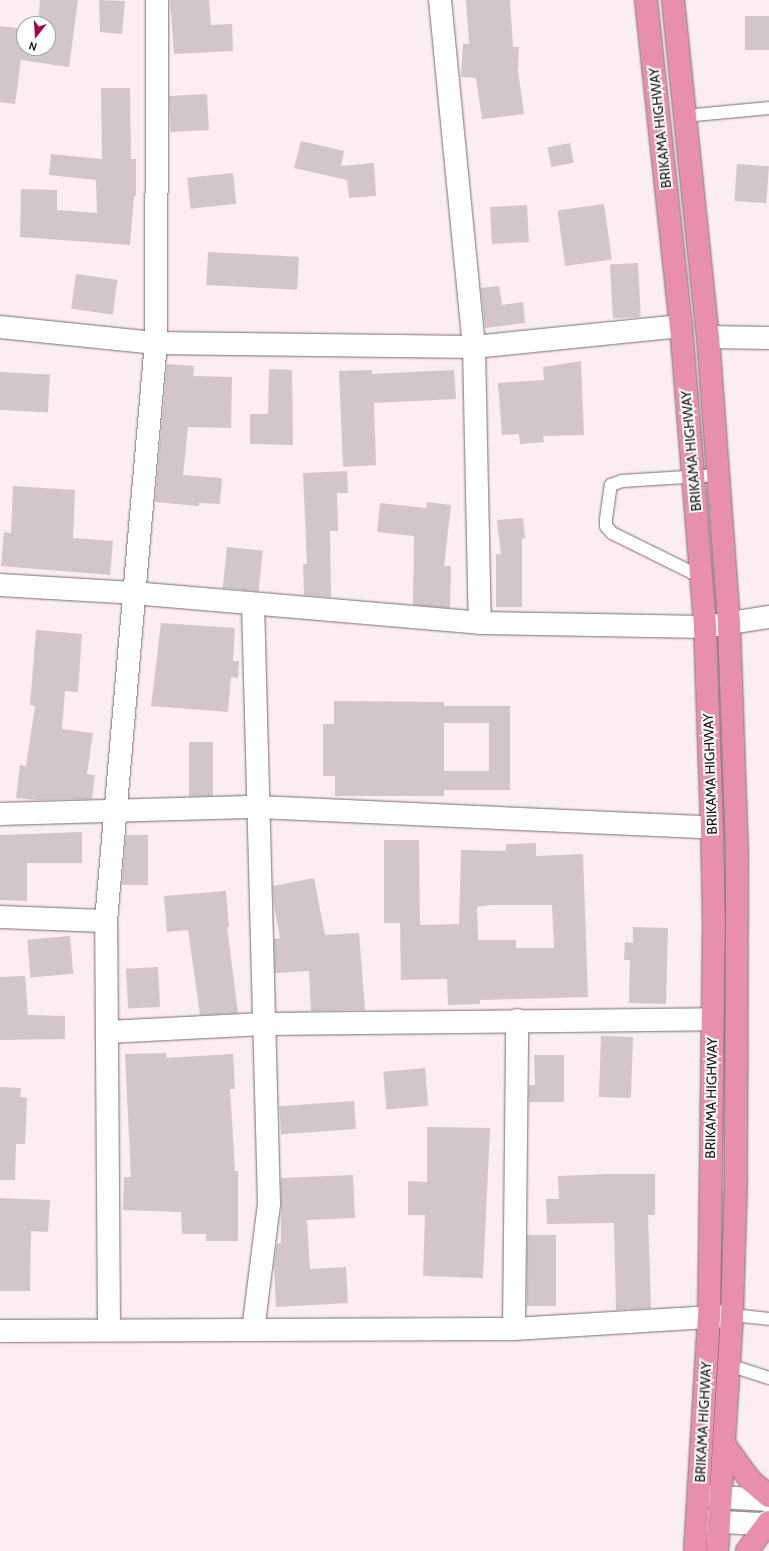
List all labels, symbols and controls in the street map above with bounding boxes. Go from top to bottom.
north arrow [16,16,56,56]
text: N [27,39,39,54]
street label: BRIKAMA HIGHWAY [645,67,675,189]
street label: BRIKAMA HIGHWAY [677,390,705,512]
street label: BRIKAMA HIGHWAY [699,713,721,835]
street label: BRIKAMA HIGHWAY [702,1037,720,1159]
street label: BRIKAMA HIGHWAY [691,1361,715,1483]

